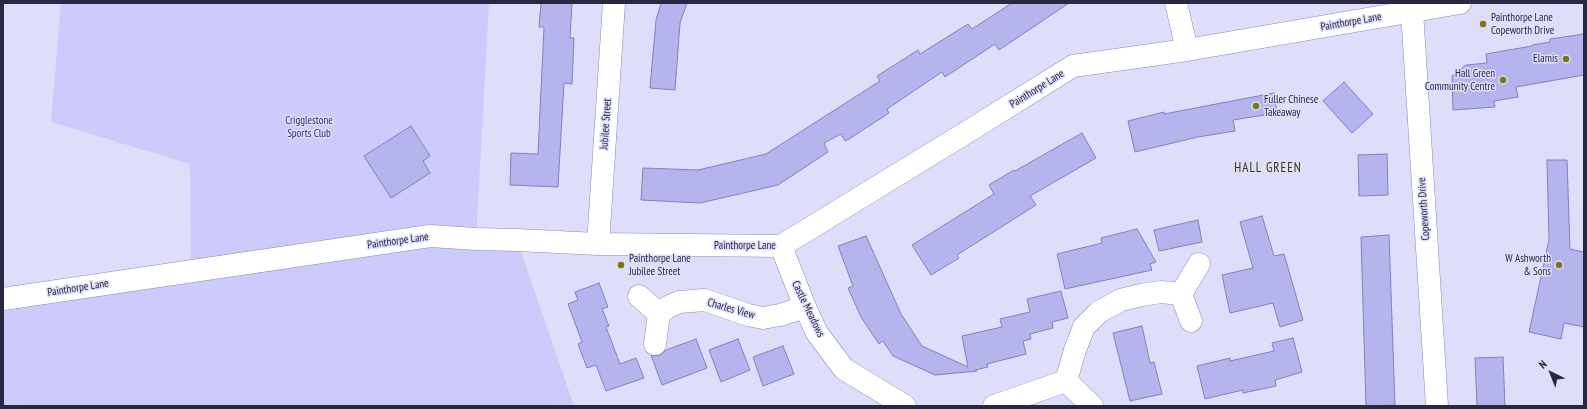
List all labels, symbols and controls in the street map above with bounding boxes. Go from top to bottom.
street label: Painthorpe Lane [1319,10,1383,34]
place label: Painthorpe Lane Copeworth Drive [1491,11,1554,37]
marker: Painthorpe Lane Copeworth Drive [1478,19,1488,29]
place label: Elamis [1533,52,1558,66]
marker: Elamis [1561,54,1571,64]
street label: Painthorpe Lane [1007,67,1067,111]
place label: Hall Green Community Centre [1425,67,1495,93]
marker: Hall Green Community Centre [1498,75,1508,85]
place label: Fuller Chinese Takeaway [1264,93,1318,119]
street label: Jubilee Street [598,98,614,150]
marker: Fuller Chinese Takeaway [1251,101,1261,111]
park label: Crigglestone Sports Club [285,114,333,140]
district label: HALL GREEN [1234,160,1302,176]
street label: Copeworth Drive [1415,177,1433,241]
street label: Painthorpe Lane [367,230,429,252]
street label: Painthorpe Lane [714,239,776,253]
place label: Painthorpe Lane Jubilee Street [629,252,691,278]
place label: W Ashworth & Sons [1505,252,1551,278]
marker: Painthorpe Lane Jubilee Street [616,260,626,270]
marker: W Ashworth & Sons [1554,260,1564,270]
street label: Painthorpe Lane [46,277,110,299]
street label: Castle Meadows [789,279,827,339]
street label: Charles View [706,296,756,322]
north arrow [1531,353,1571,393]
text: N [1536,357,1550,371]

